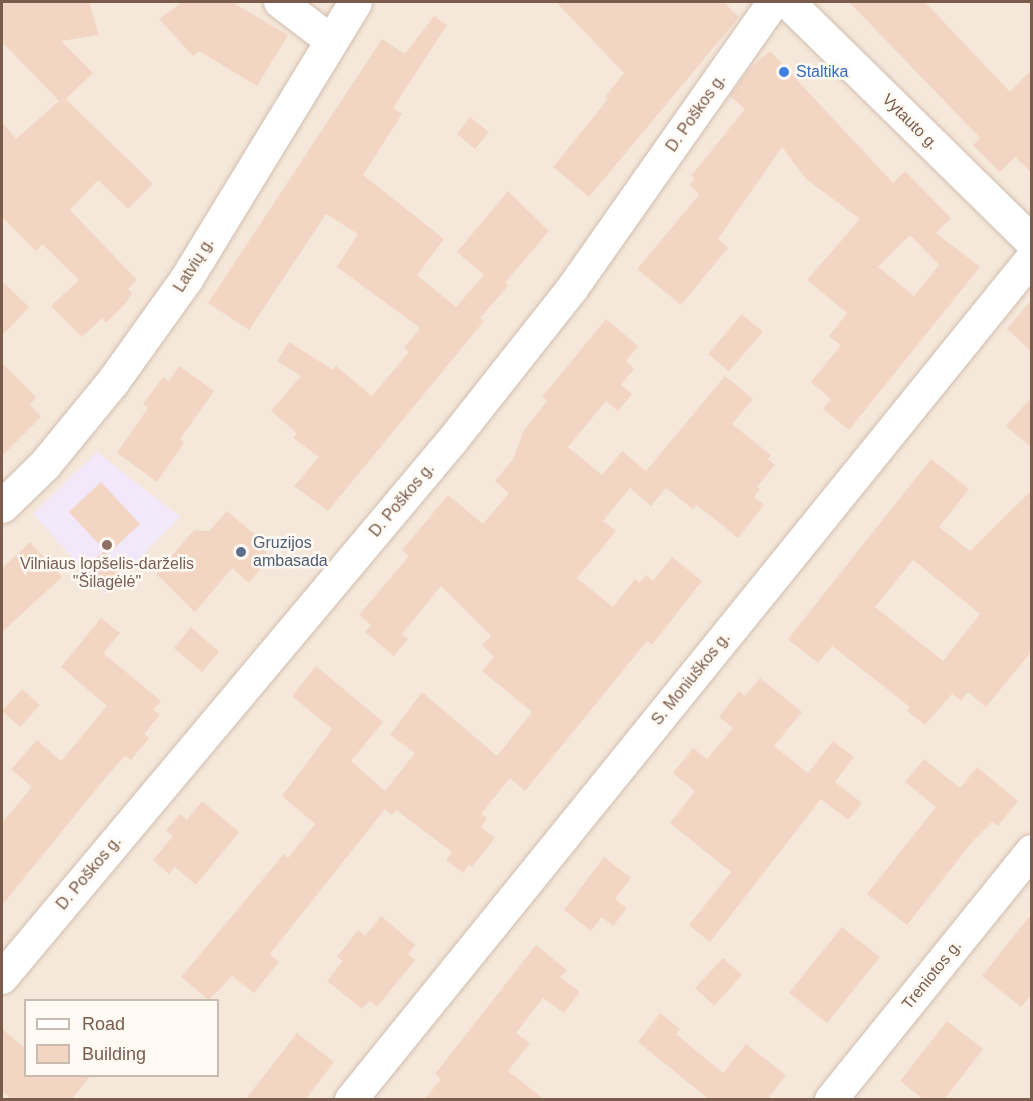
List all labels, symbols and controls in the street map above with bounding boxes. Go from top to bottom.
place label: Staltika [796,62,848,82]
marker: Staltika [777,65,791,79]
street label: D. Poškos g. [662,70,730,156]
street label: Vytauto g. [878,90,942,154]
street label: Latvių g. [170,234,218,296]
street label: D. Poškos g. [365,459,439,541]
place label: Gruzijos ambasada [253,533,328,571]
marker: Vilniaus lopšelis-darželis "Šilagėlė" [100,538,114,552]
marker: Gruzijos ambasada [234,545,248,559]
place label: Vilniaus lopšelis-darželis "Šilagėlė" [20,554,194,592]
street label: S. Moniuškos g. [648,629,734,729]
street label: D. Poškos g. [52,832,126,914]
street label: Treniotos g. [898,936,966,1014]
legend [24,999,219,1077]
text: Road [82,1014,125,1034]
text: Building [82,1044,146,1064]

